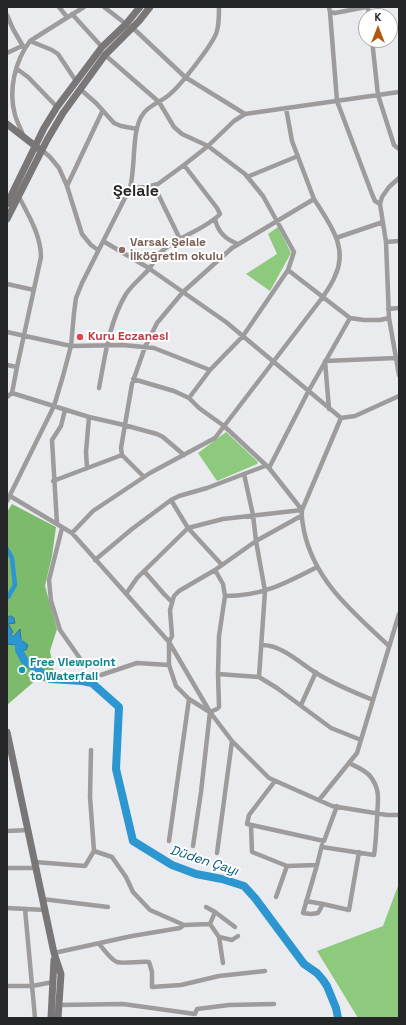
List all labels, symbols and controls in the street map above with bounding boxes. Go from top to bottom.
north arrow [358,8,398,48]
text: K [375,10,381,24]
district label: Şelale [113,182,159,202]
place label: Varsak Şelale İlköğretim okulu [130,236,223,264]
marker: Varsak Şelale İlköğretim okulu [117,245,127,255]
place label: Kuru Eczanesi [88,330,168,344]
marker: Kuru Eczanesi [75,332,85,342]
place label: Free Viewpoint to Waterfall [30,656,116,684]
marker: Free Viewpoint to Waterfall [17,665,27,675]
water label: Düden Çayı [168,843,240,879]

